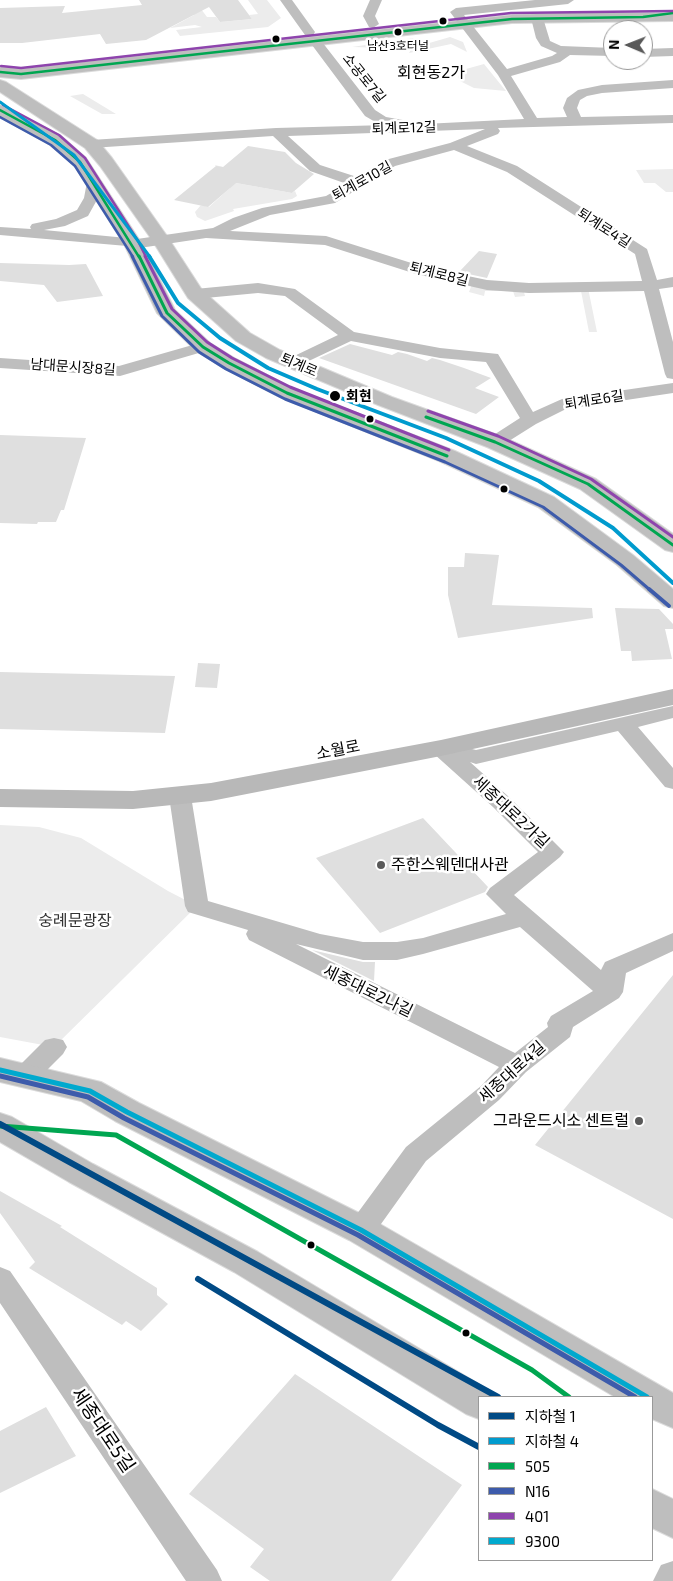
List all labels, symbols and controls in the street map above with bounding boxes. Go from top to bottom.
unlabelled marker [438,16,448,26]
north arrow [603,20,653,70]
marker: 남산3호터널 [393,27,403,37]
unlabelled marker [271,34,281,44]
place label: 남산3호터널 [367,39,429,53]
text: N [605,40,622,50]
street label: 소공로7길 [339,50,389,106]
district label: 회현동2가 [397,63,465,83]
street label: 퇴계로12길 [371,118,437,138]
street label: 퇴계로10길 [329,158,395,204]
street label: 퇴계로4길 [574,205,634,251]
street label: 퇴계로8길 [408,259,470,289]
street label: 퇴계로 [278,350,320,380]
street label: 남대문시장8길 [30,356,116,378]
street label: 퇴계로6길 [563,387,625,413]
place label: 회현 [346,388,372,404]
marker: 회현 [328,389,342,403]
unlabelled marker [365,414,375,424]
unlabelled marker [499,484,509,494]
street label: 소월로 [314,736,362,764]
street label: 세종대로2가길 [469,772,553,852]
place label: 주한스웨덴대사관 [391,855,509,875]
marker: 주한스웨덴대사관 [375,859,387,871]
park label: 숭례문광장 [38,911,112,931]
street label: 세종대로2나길 [320,961,416,1021]
street label: 세종대로4길 [475,1037,549,1107]
place label: 그라운드시소 센트럴 [493,1111,629,1131]
marker: 그라운드시소 센트럴 [633,1115,645,1127]
unlabelled marker [306,1240,316,1250]
unlabelled marker [461,1328,471,1338]
street label: 세종대로5길 [66,1383,140,1477]
legend [478,1396,653,1561]
text: 지하철 1 [525,1407,576,1425]
text: 지하철 4 [525,1432,579,1450]
text: 505 [525,1457,550,1475]
text: N16 [525,1482,550,1500]
text: 401 [525,1507,549,1525]
text: 9300 [525,1532,560,1550]

